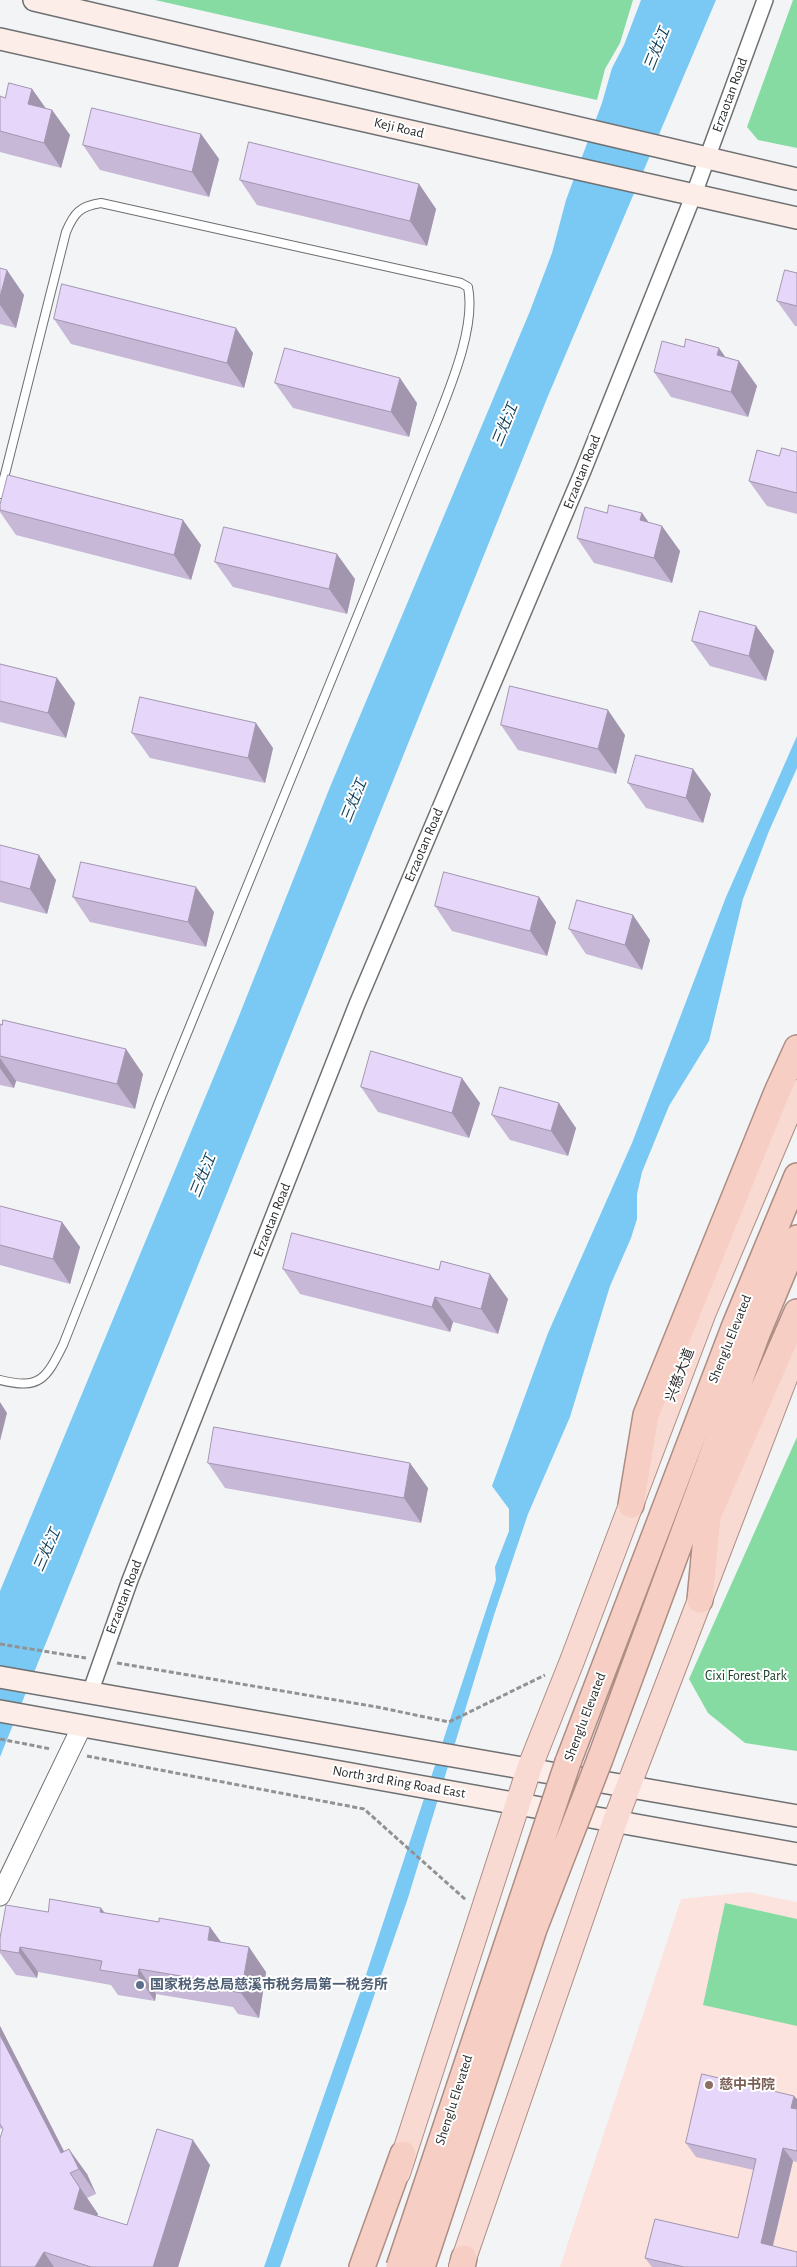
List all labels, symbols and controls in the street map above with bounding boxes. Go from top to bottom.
water label: 三灶江 [640,25,674,73]
street label: Erzaotan Road [709,55,751,135]
street label: Keji Road [372,114,426,142]
water label: 三灶江 [488,401,522,449]
street label: Erzaotan Road [560,433,604,511]
water label: 三灶江 [337,777,371,825]
street label: Erzaotan Road [401,806,447,884]
water label: 三灶江 [186,1152,220,1200]
street label: Erzaotan Road [250,1181,294,1259]
street label: Shenglu Elevated [705,1292,755,1386]
street label: 兴慈大道 [662,1346,698,1404]
water label: 三灶江 [30,1526,64,1574]
street label: Erzaotan Road [102,1557,146,1637]
park label: Cixi Forest Park [705,1668,787,1684]
street label: Shenglu Elevated [560,1670,610,1764]
street label: North 3rd Ring Road East [331,1762,467,1802]
place label: 国家税务总局慈溪市税务局第一税务所 [150,1977,388,1993]
marker: 国家税务总局慈溪市税务局第一税务所 [134,1979,146,1991]
street label: Shenglu Elevated [431,2053,477,2147]
place label: 慈中书院 [719,2077,775,2093]
marker: 慈中书院 [703,2079,715,2091]

